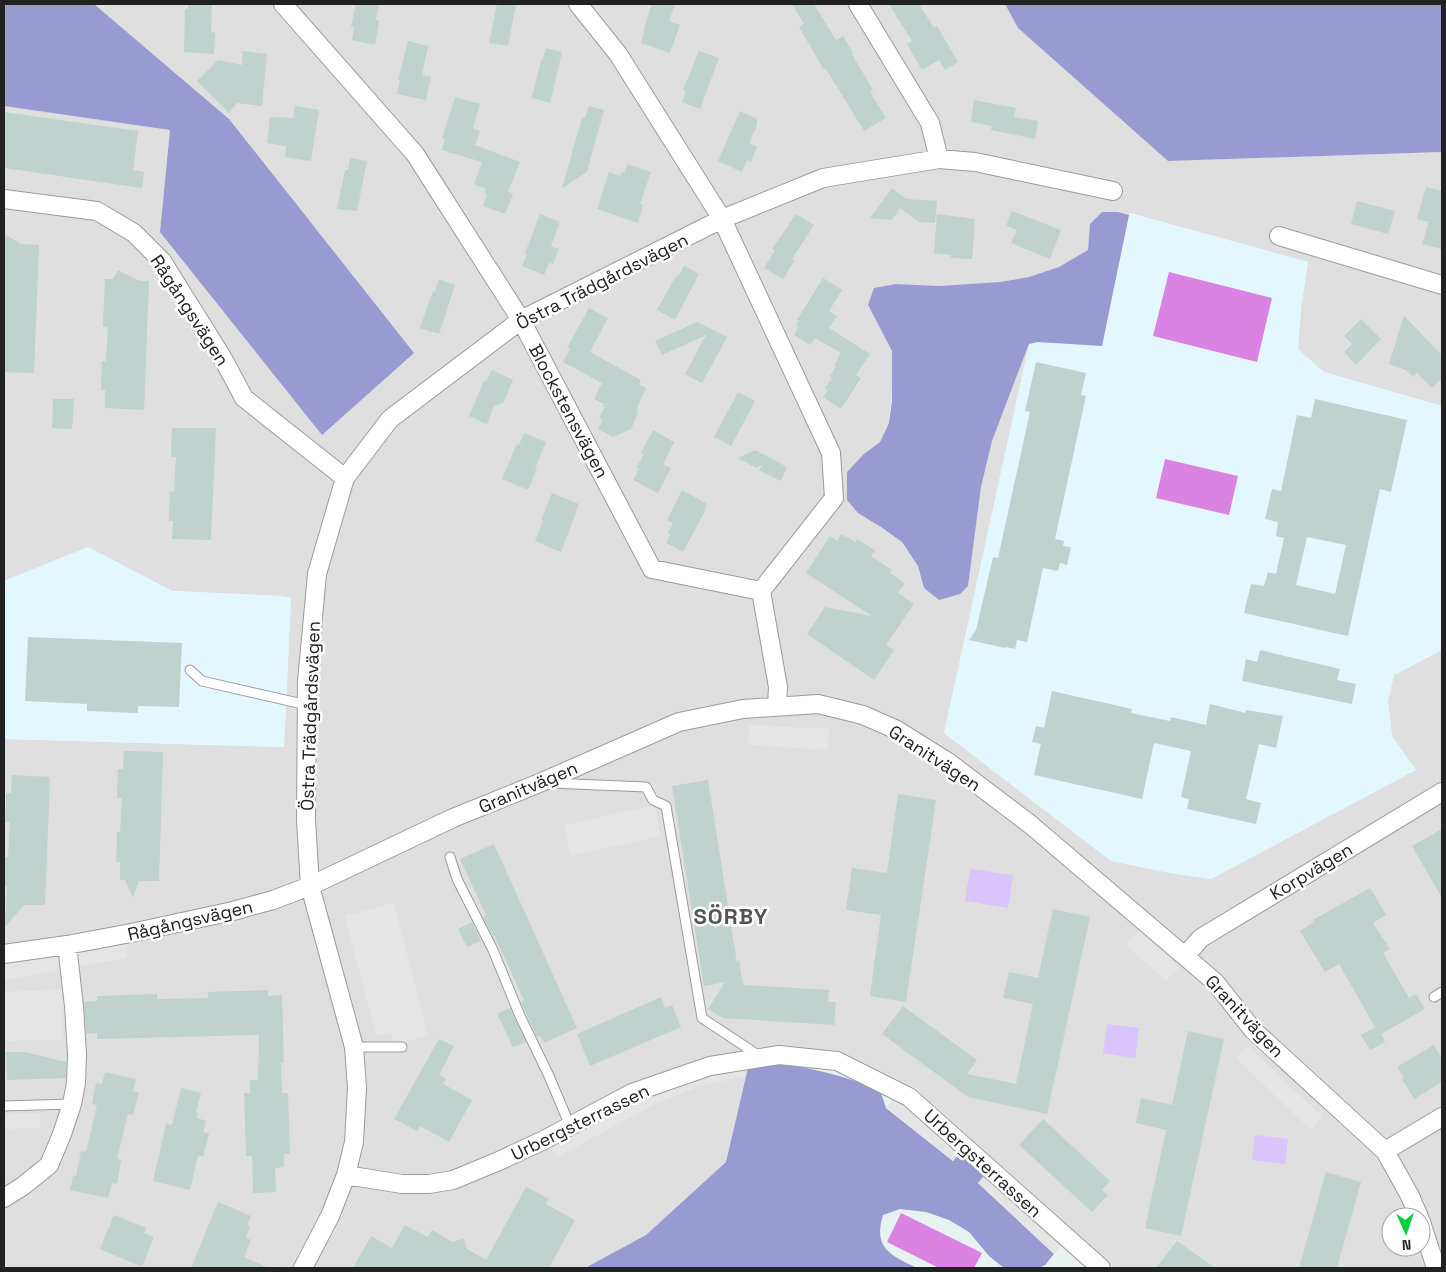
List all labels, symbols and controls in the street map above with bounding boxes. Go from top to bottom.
street label: Östra Trädgårdsvägen [512,228,692,334]
street label: Rågångsvägen [146,250,234,370]
street label: Blockstensvägen [524,340,614,482]
street label: Östra Trädgårdsvägen [295,621,325,811]
street label: Granitvägen [885,720,985,796]
street label: Granitvägen [475,756,581,818]
street label: Korpvägen [1265,837,1357,905]
street label: Rågångsvägen [125,894,255,946]
district label: SÖRBY [693,902,769,930]
street label: Granitvägen [1201,970,1289,1062]
street label: Urbergsterrassen [507,1079,653,1165]
street label: Urbergsterrassen [919,1104,1047,1222]
north arrow [1381,1207,1431,1257]
text: N [1402,1236,1412,1254]

